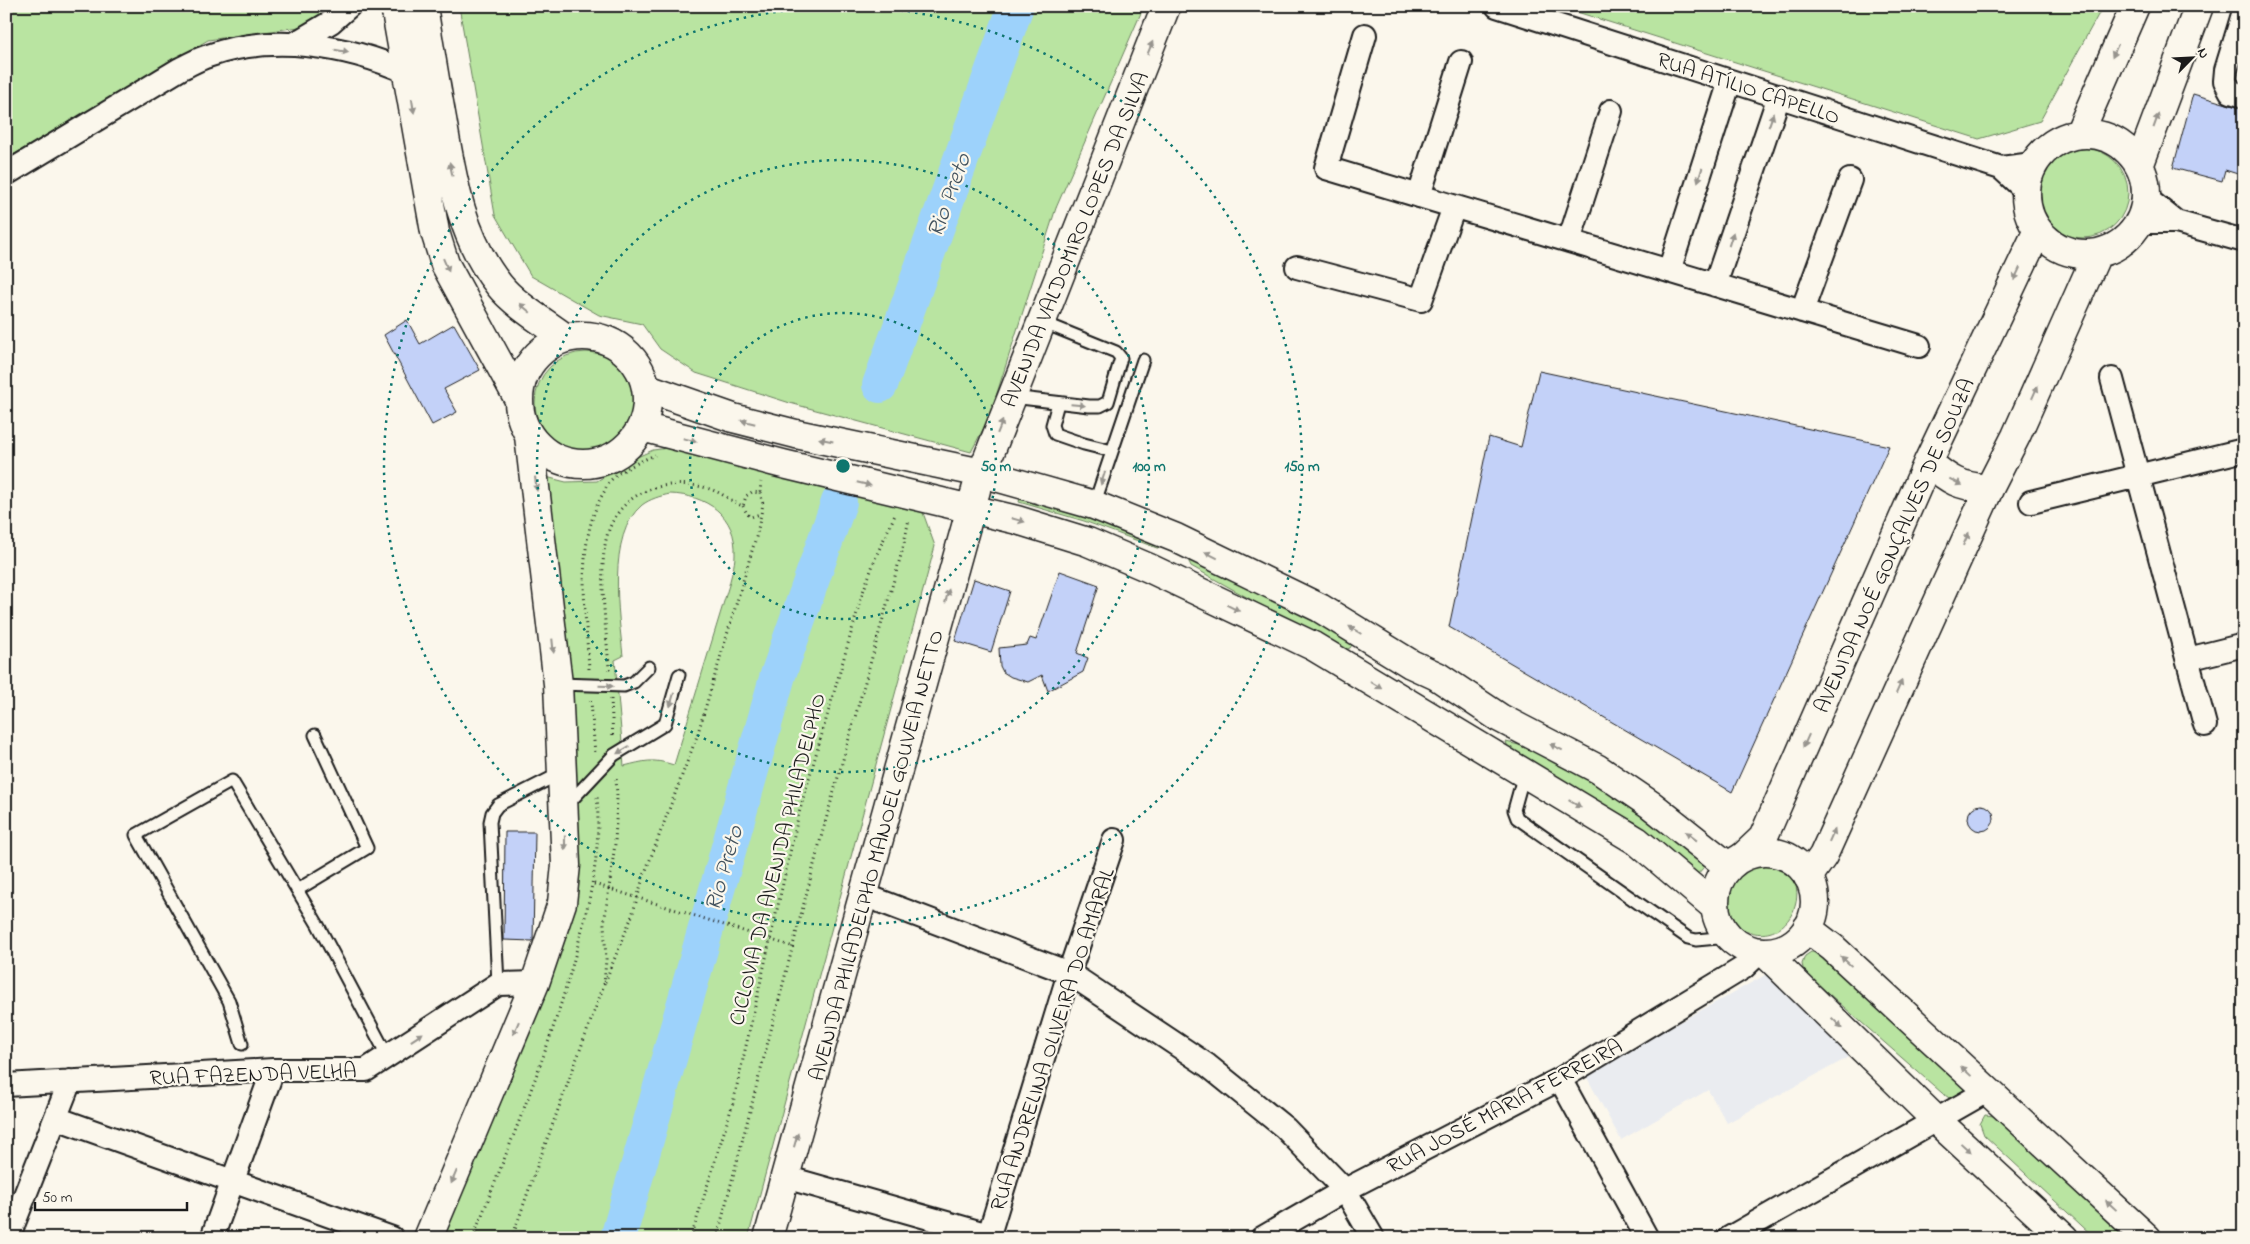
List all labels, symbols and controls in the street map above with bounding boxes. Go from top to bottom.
north arrow [2168,32,2218,82]
one-way arrow [1146,40,1154,55]
one-way arrow [2111,44,2119,58]
street label: RUA ATÍLIO CAPELLO [1652,45,1844,135]
text: N [2191,45,2214,62]
one-way arrow [335,47,351,55]
street label: AVENIDA VALDOMIRO LOPES DA SILVA [995,67,1159,413]
one-way arrow [409,98,417,114]
one-way arrow [1768,112,1775,127]
one-way arrow [2153,113,2160,128]
water label: Rio Preto [919,147,982,243]
one-way arrow [447,161,455,176]
one-way arrow [1695,168,1703,183]
one-way arrow [1727,231,1735,246]
one-way arrow [442,258,450,272]
one-way arrow [2013,267,2021,281]
one-way arrow [520,302,532,314]
street label: AVENIDA NOÉ GONÇALVES DE SOUZA [1807,374,1984,719]
one-way arrow [2032,385,2040,399]
one-way arrow [1070,401,1086,409]
one-way arrow [741,418,756,426]
one-way arrow [996,419,1004,434]
one-way arrow [682,436,697,444]
one-way arrow [818,436,834,444]
text: 50 m [981,456,1012,478]
text: 100 m [1132,456,1166,478]
text: 150 m [1284,456,1320,478]
centre of rings [834,457,852,475]
one-way arrow [1099,471,1107,486]
one-way arrow [532,476,540,492]
one-way arrow [1948,478,1963,486]
one-way arrow [857,480,872,488]
one-way arrow [1011,517,1026,525]
one-way arrow [1963,532,1971,546]
one-way arrow [1204,551,1218,559]
one-way arrow [943,588,951,603]
one-way arrow [1226,604,1240,612]
one-way arrow [1349,625,1362,634]
street label: AVENIDA PHILADELPHO MANOEL GOUVEIA NETTO [802,627,954,1085]
one-way arrow [550,638,558,654]
one-way arrow [1369,680,1382,689]
one-way arrow [1896,680,1904,694]
one-way arrow [599,682,615,690]
street label: CICLOVIA DA AVENIDA PHILADELPHO [722,690,836,1029]
one-way arrow [668,692,676,707]
one-way arrow [1801,734,1809,748]
one-way arrow [1549,743,1563,751]
one-way arrow [617,745,630,754]
one-way arrow [1569,800,1582,809]
water label: Rio Preto [697,820,755,915]
one-way arrow [1829,828,1837,842]
one-way arrow [1684,831,1698,841]
one-way arrow [562,835,570,851]
street label: RUA ANDRELINA OLIVEIRA DO AMARAL [983,863,1125,1216]
one-way arrow [1841,955,1853,967]
one-way arrow [1831,1017,1843,1029]
one-way arrow [512,1020,520,1035]
one-way arrow [411,1032,424,1042]
street label: RUA JOSÉ MARIA FERREIRA [1382,1032,1629,1183]
street label: RUA FAZENDA VELHA [149,1056,357,1096]
one-way arrow [1960,1065,1972,1077]
one-way arrow [792,1133,800,1148]
one-way arrow [1960,1142,1972,1154]
one-way arrow [449,1170,457,1185]
scale bar [35,1179,188,1211]
text: 50 m [42,1187,73,1209]
one-way arrow [2106,1199,2118,1211]

